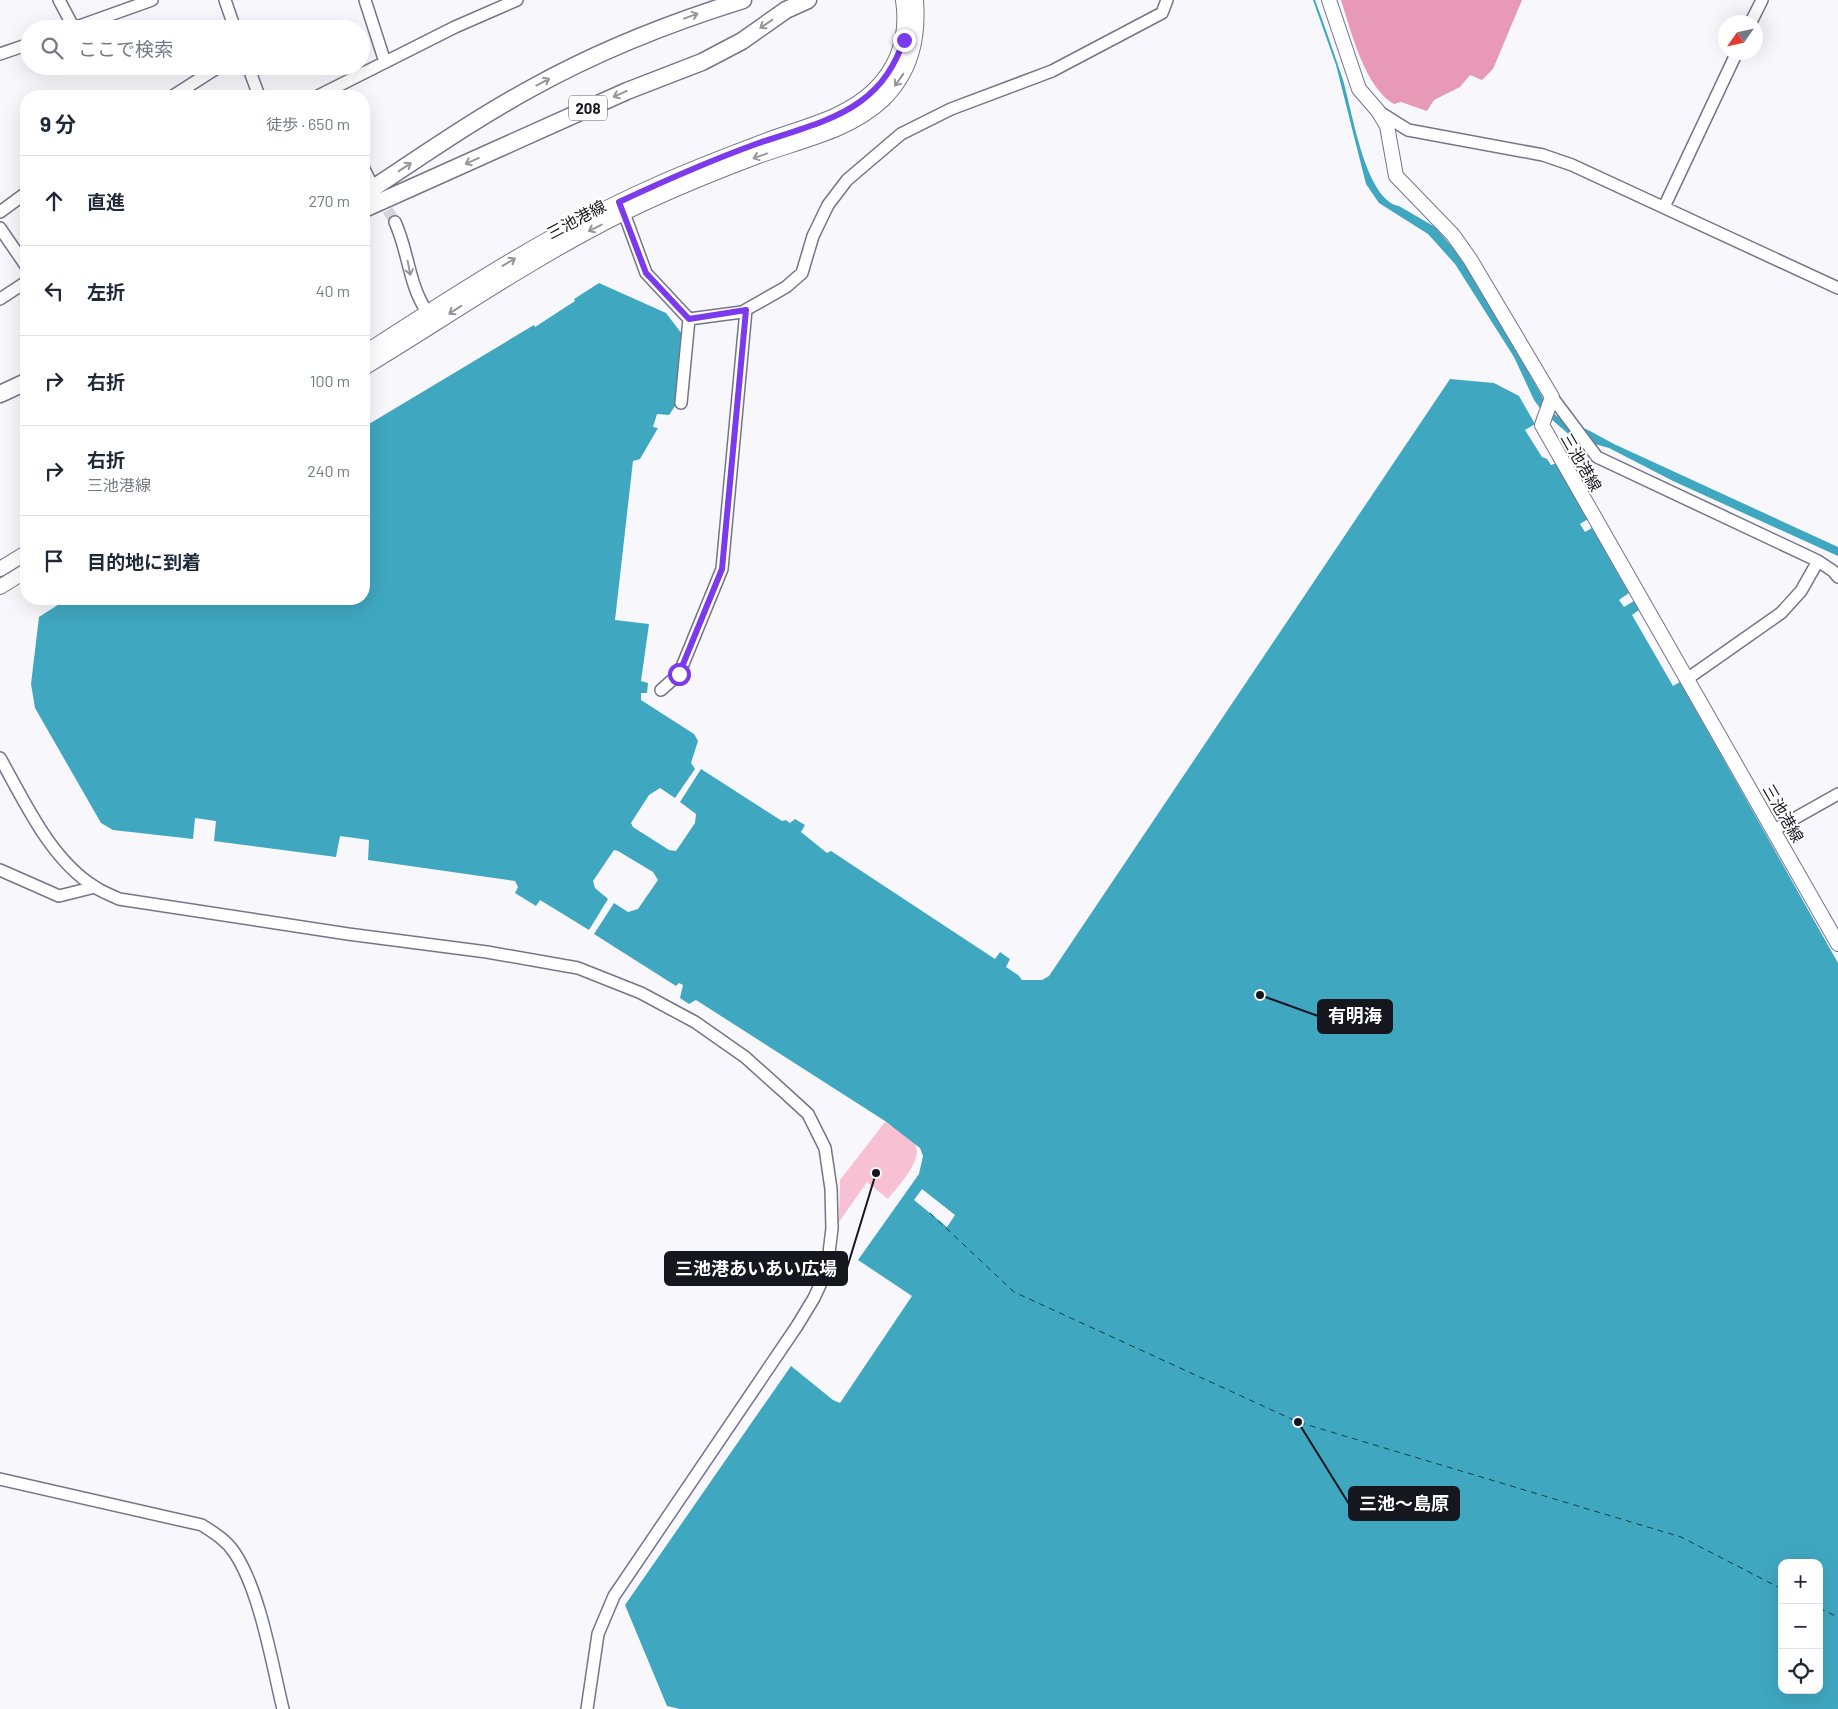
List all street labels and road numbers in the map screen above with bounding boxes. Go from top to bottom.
road number: 208 [569,96,607,120]
street label: 三池港線 [543,196,609,242]
street label: 三池港線 [1558,430,1606,494]
street label: 三池港線 [1760,781,1808,845]

